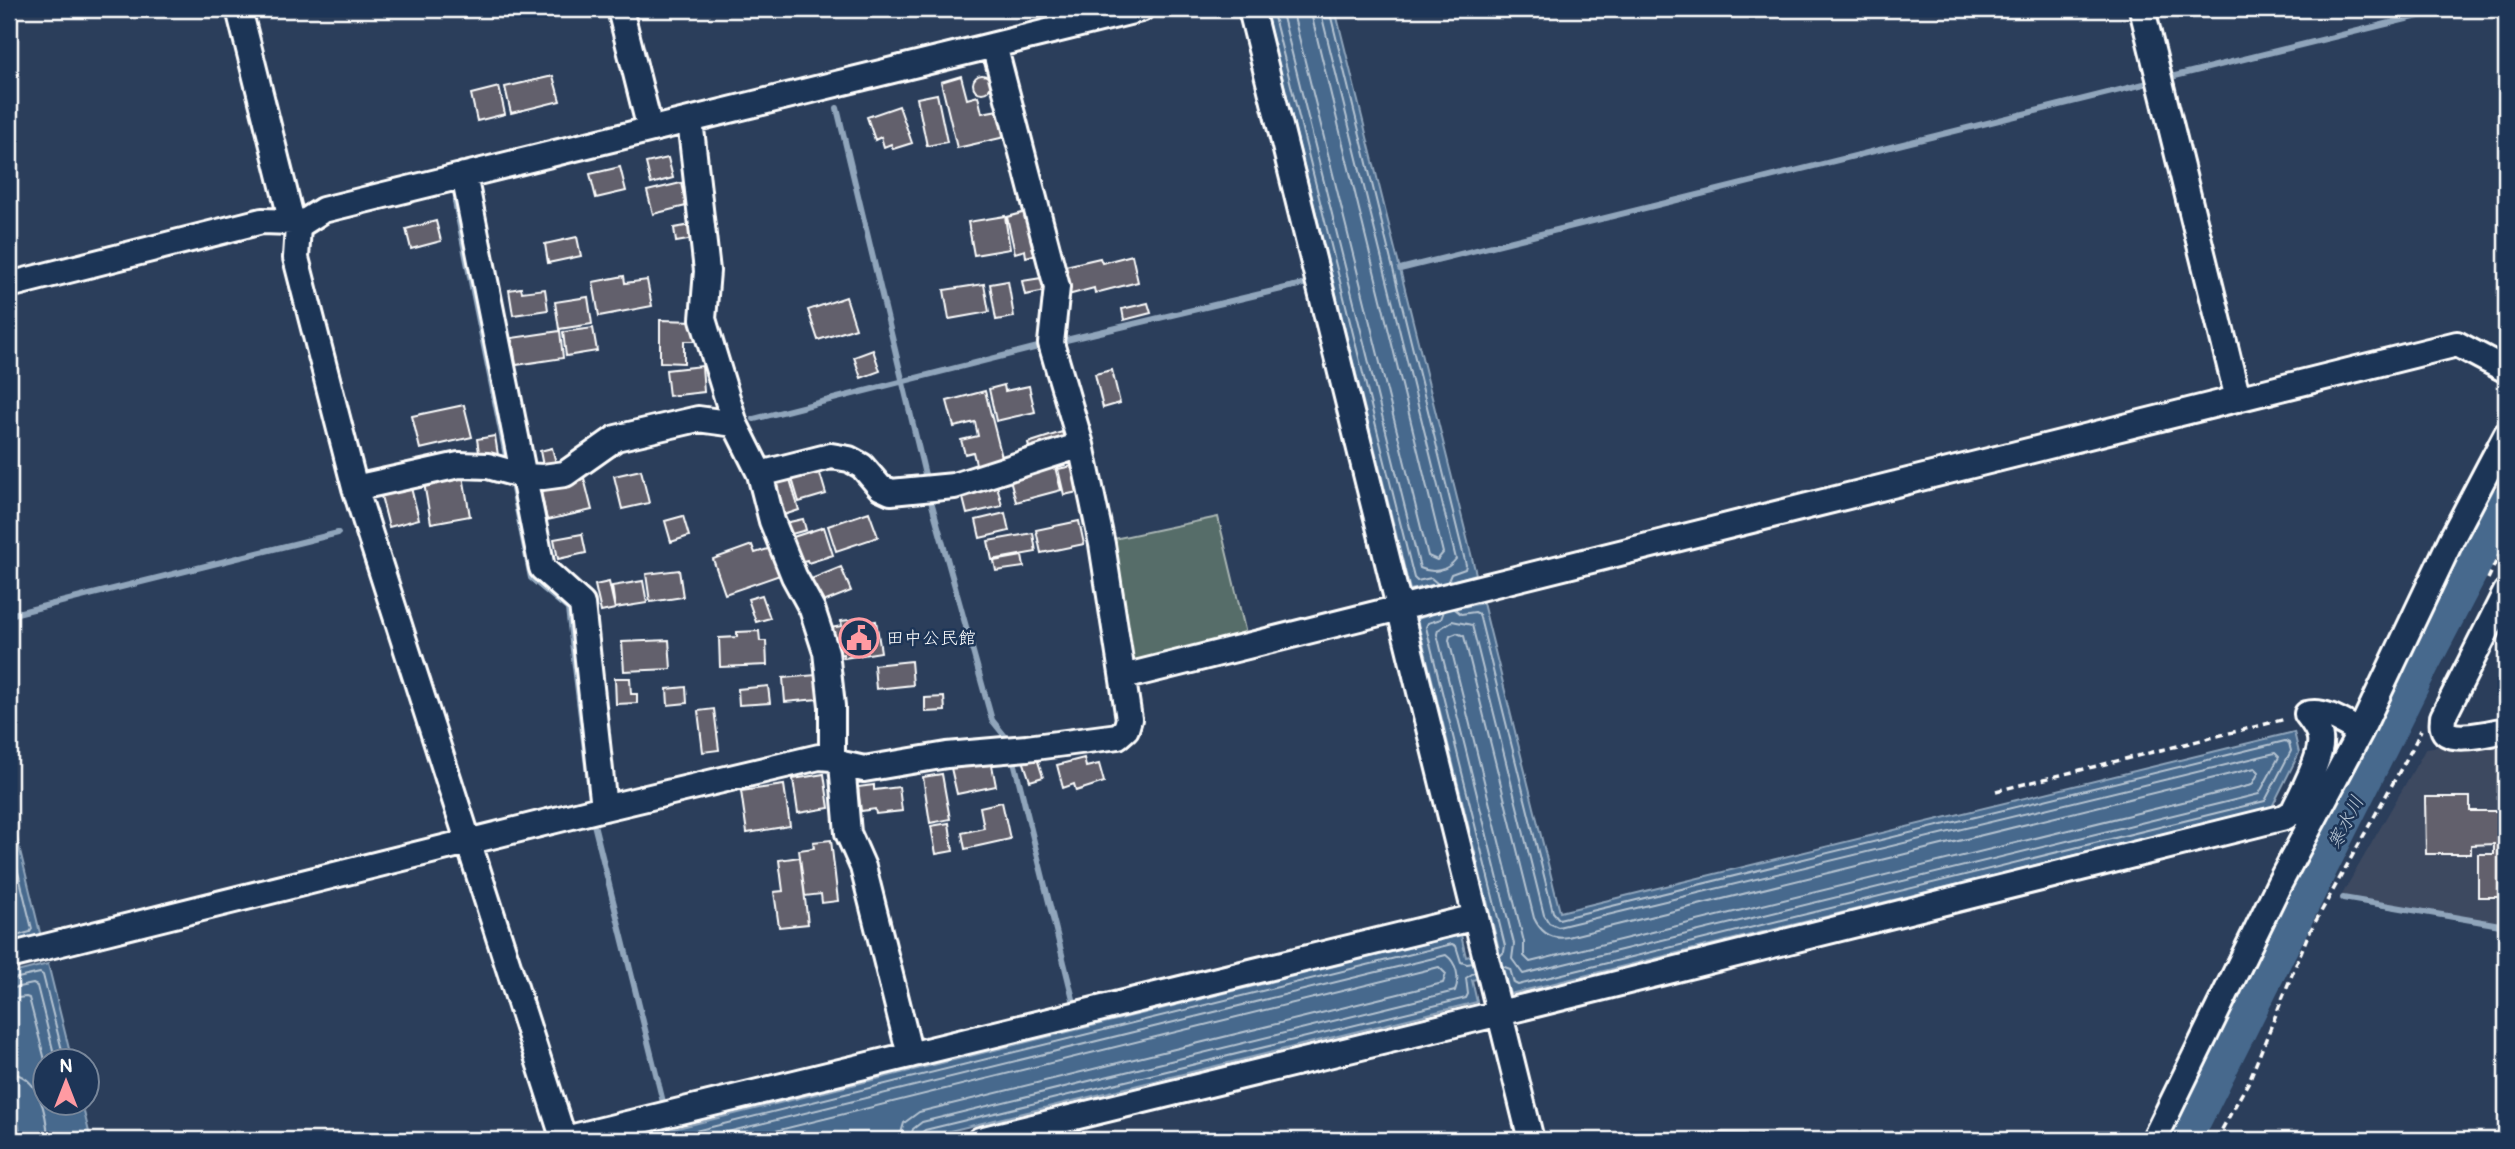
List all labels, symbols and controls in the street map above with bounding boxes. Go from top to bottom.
public building icon: 田中公民館 [838,617,880,659]
place label: 田中公民館 [886,627,976,650]
water label: 寒水川 [2322,792,2370,853]
north arrow [32,1048,102,1118]
text: N [60,1054,73,1078]

